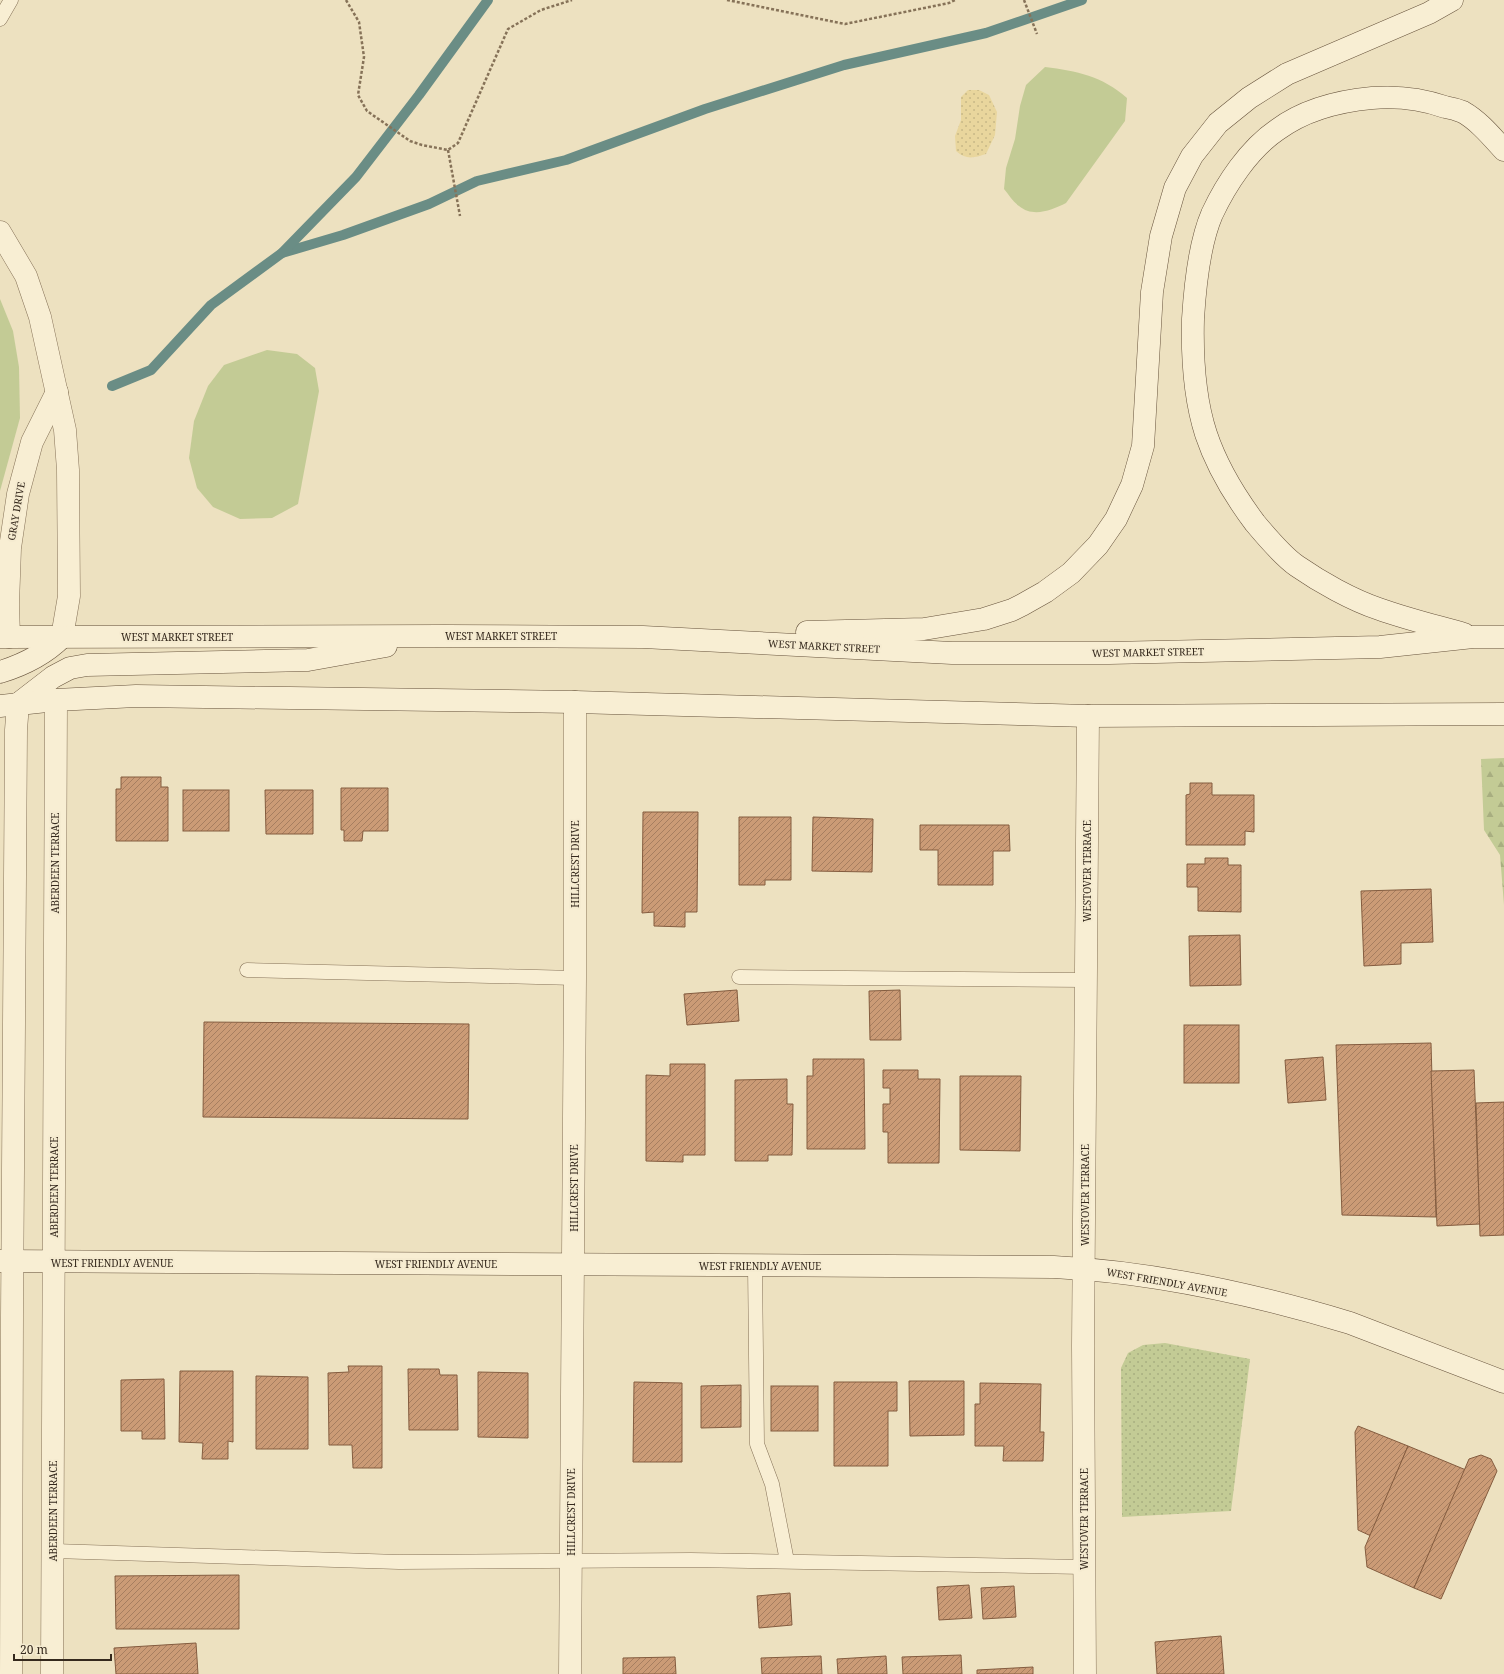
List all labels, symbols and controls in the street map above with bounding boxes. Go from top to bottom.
street label: GRAY DRIVE [4,481,28,541]
street label: WEST MARKET STREET [445,629,557,643]
street label: WEST MARKET STREET [121,630,233,644]
street label: WEST MARKET STREET [768,636,880,656]
street label: WEST MARKET STREET [1092,644,1204,660]
street label: ABERDEEN TERRACE [48,812,62,914]
street label: HILLCREST DRIVE [568,820,582,908]
street label: WESTOVER TERRACE [1080,820,1094,922]
street label: ABERDEEN TERRACE [47,1136,61,1238]
street label: HILLCREST DRIVE [567,1144,581,1232]
street label: WESTOVER TERRACE [1078,1144,1092,1246]
street label: WEST FRIENDLY AVENUE [51,1256,173,1270]
street label: WEST FRIENDLY AVENUE [375,1257,497,1271]
street label: WEST FRIENDLY AVENUE [699,1259,821,1273]
street label: WEST FRIENDLY AVENUE [1105,1264,1229,1300]
street label: ABERDEEN TERRACE [46,1460,60,1562]
street label: HILLCREST DRIVE [564,1468,578,1556]
street label: WESTOVER TERRACE [1077,1468,1091,1570]
scale bar [14,1636,111,1662]
text: 20 m [20,1641,48,1658]

